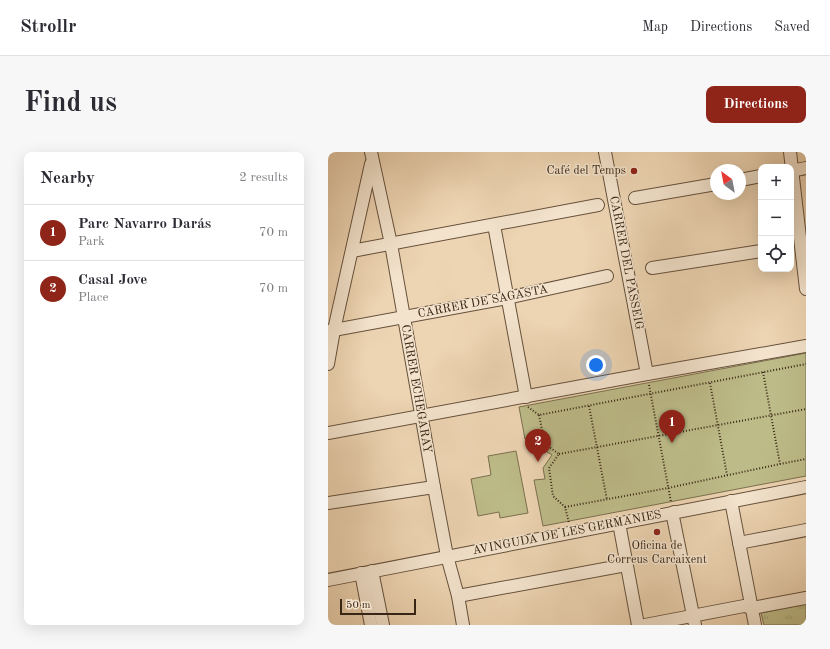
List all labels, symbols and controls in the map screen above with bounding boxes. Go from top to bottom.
text: Strollr [20,18,76,37]
text: Map [642,20,668,34]
text: Directions [690,20,752,34]
text: Saved [774,20,810,34]
button: Directions [706,86,806,123]
text: Find us [24,90,117,118]
north arrow [710,164,746,200]
map controls [758,164,794,272]
button: + [758,164,794,200]
place label: Café del Temps [547,165,626,177]
marker: Café del Temps [629,166,639,176]
text: Nearby [40,170,95,187]
text: 2 results [239,171,288,184]
street label: CARRER DEL PASSEIG [607,195,645,331]
button: − [758,200,794,236]
text: Parc Navarro Darás [78,217,211,232]
text: 1 [49,226,57,239]
text: 70 m [259,226,288,239]
text: Park [78,235,105,248]
button: locate [758,236,794,272]
text: Casal Jove [78,273,147,288]
text: 2 [49,282,57,295]
text: 70 m [259,282,288,295]
street label: CARRER DE SAGASTA [417,283,549,321]
text: Place [78,291,108,304]
street label: CARRER ECHEGARAY [399,324,433,455]
your location [586,355,606,375]
pin: 1 [659,410,685,443]
pin: 2 [525,429,551,462]
street label: AVINGUDA DE LES GERMANIES [472,509,662,557]
marker: Oficina de Correus Carcaixent [652,527,662,537]
place label: Oficina de Correus Carcaixent [607,540,707,566]
scale bar [340,597,416,616]
text: 50 m [346,600,371,611]

